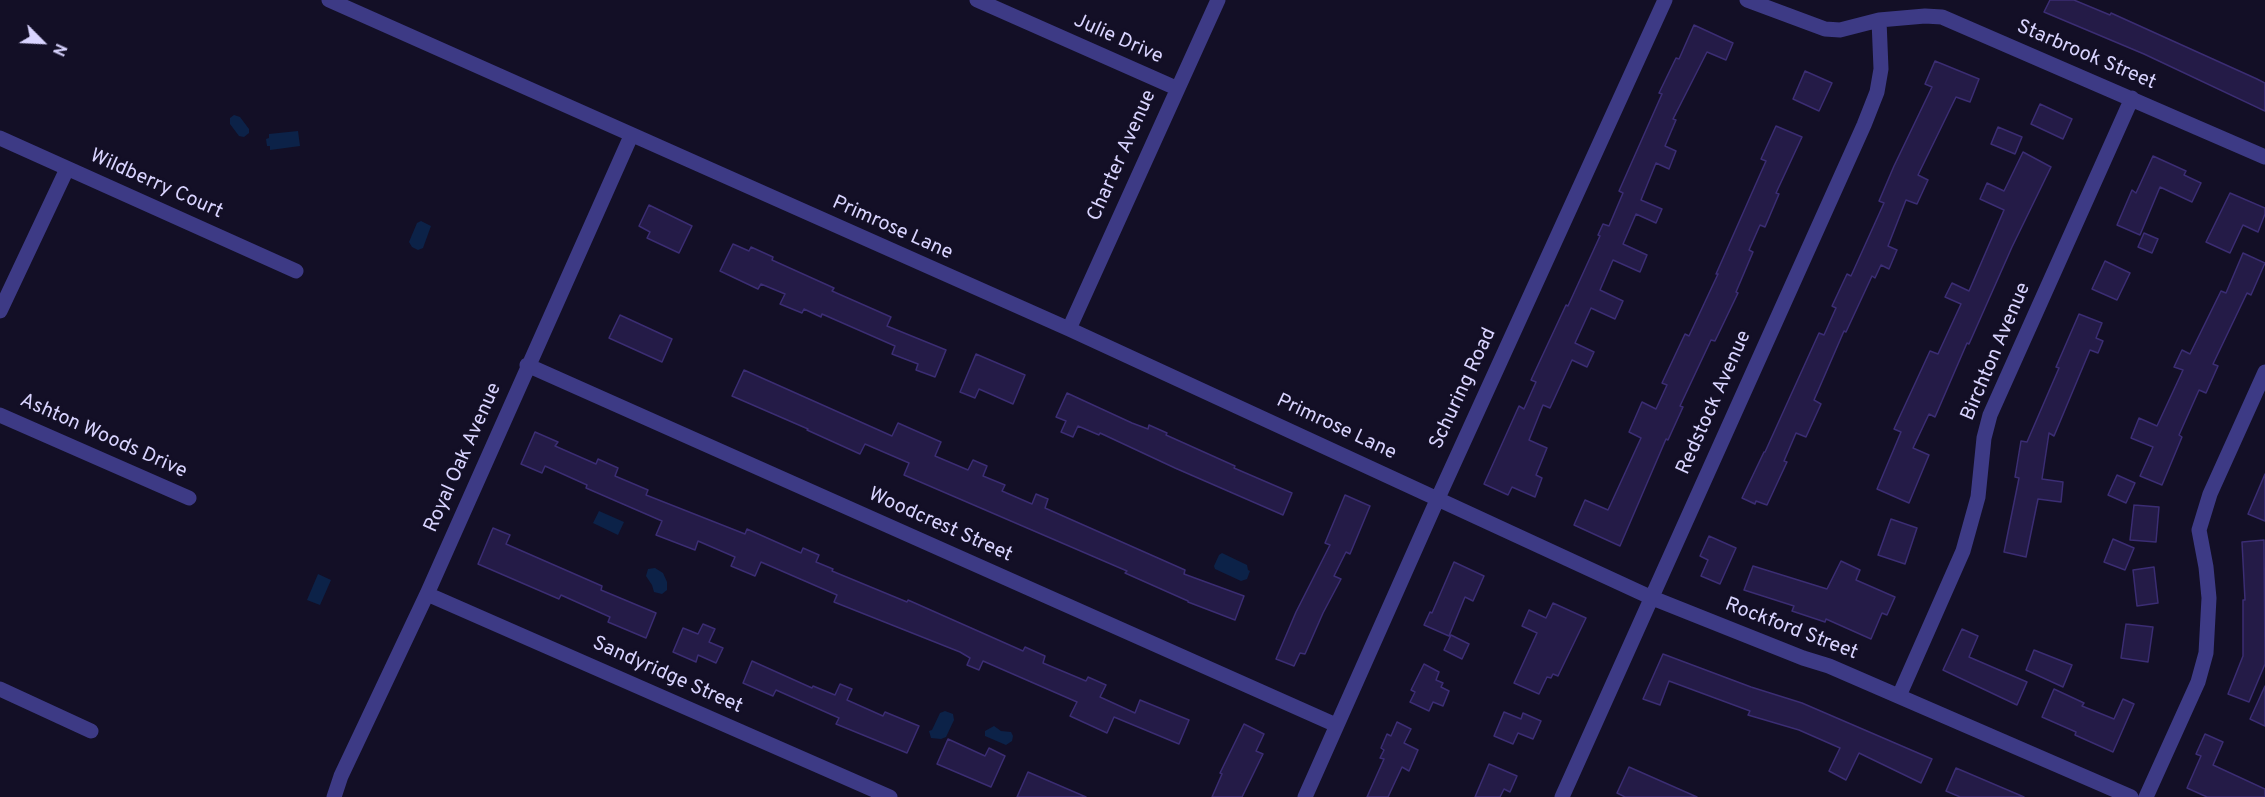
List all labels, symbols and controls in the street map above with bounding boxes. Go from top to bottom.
street label: Julie Drive [1070,10,1166,70]
north arrow [12,12,72,72]
street label: Starbrook Street [2013,16,2159,96]
text: N [47,40,70,59]
street label: Charter Avenue [1083,87,1163,225]
street label: Wildberry Court [86,145,226,225]
street label: Primrose Lane [828,192,956,266]
street label: Birchton Avenue [1957,279,2037,425]
street label: Schuring Road [1425,325,1503,453]
street label: Redstock Avenue [1672,327,1758,479]
street label: Royal Oak Avenue [420,379,508,537]
street label: Ashton Woods Drive [16,389,190,485]
street label: Primrose Lane [1272,390,1400,466]
street label: Woodcrest Street [864,484,1016,568]
street label: Rockford Street [1721,594,1861,666]
street label: Sandyridge Street [588,632,746,720]

